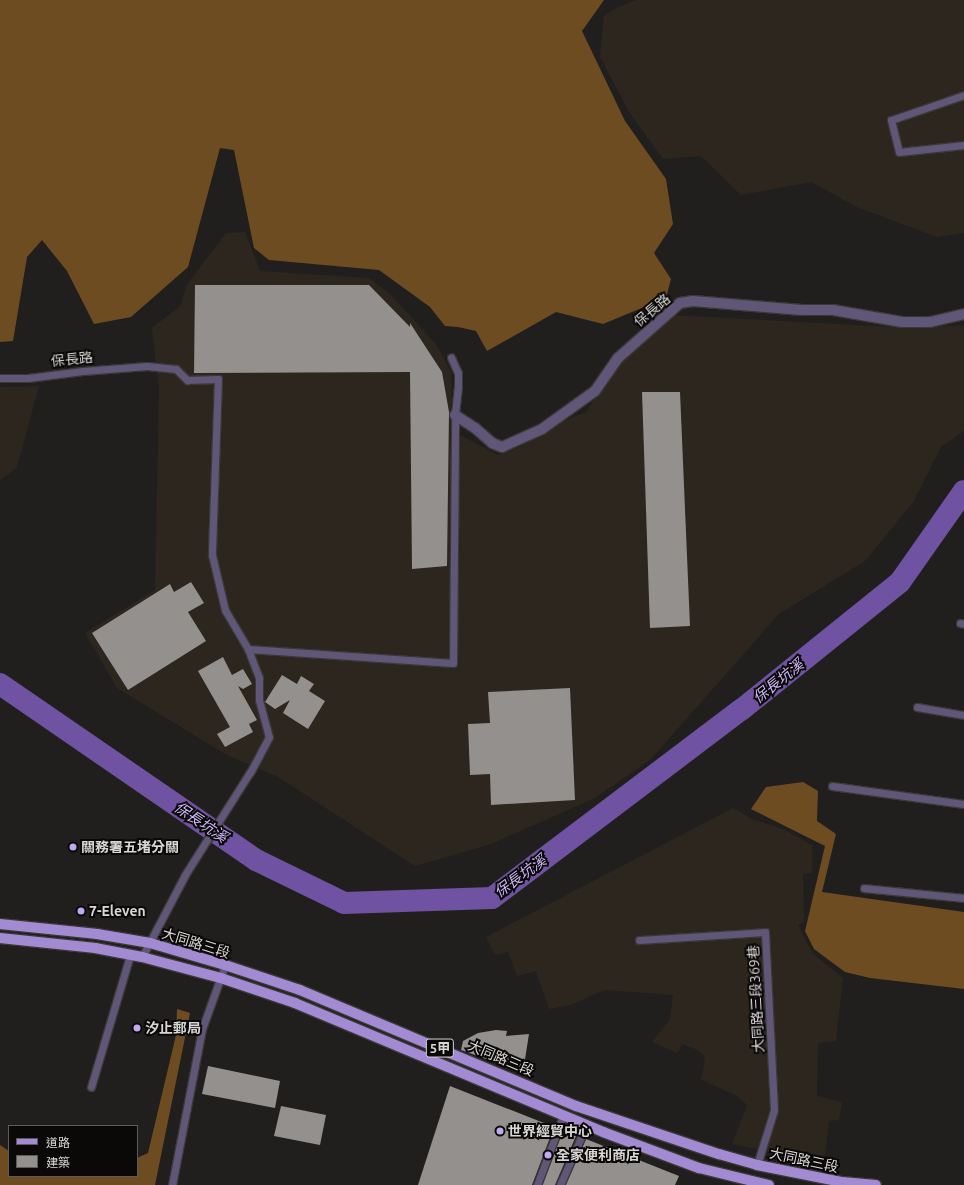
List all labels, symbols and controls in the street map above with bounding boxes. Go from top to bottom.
street label: 保長路 [631,290,673,330]
street label: 保長路 [50,348,94,370]
water label: 保長坑溪 [749,655,807,707]
water label: 保長坑溪 [171,798,231,846]
place label: 關務署五堵分關 [81,839,179,855]
marker: 關務署五堵分關 [68,842,78,852]
water label: 保長坑溪 [490,851,550,901]
place label: 7-Eleven [89,903,146,919]
marker: 7-Eleven [76,906,86,916]
street label: 大同路三段 [160,925,232,961]
street label: 大同路三段369巷 [745,945,767,1053]
place label: 汐止郵局 [145,1020,201,1036]
marker: 汐止郵局 [132,1023,142,1033]
road number: 5甲 [425,1037,455,1059]
street label: 大同路三段 [466,1037,536,1079]
place label: 世界經貿中心 [508,1123,592,1139]
legend [8,1125,138,1177]
marker: 世界經貿中心 [495,1126,505,1136]
text: 道路 [46,1136,70,1149]
street label: 大同路三段 [768,1145,840,1175]
place label: 全家便利商店 [556,1147,640,1163]
marker: 全家便利商店 [543,1150,553,1160]
text: 建築 [46,1156,70,1169]

